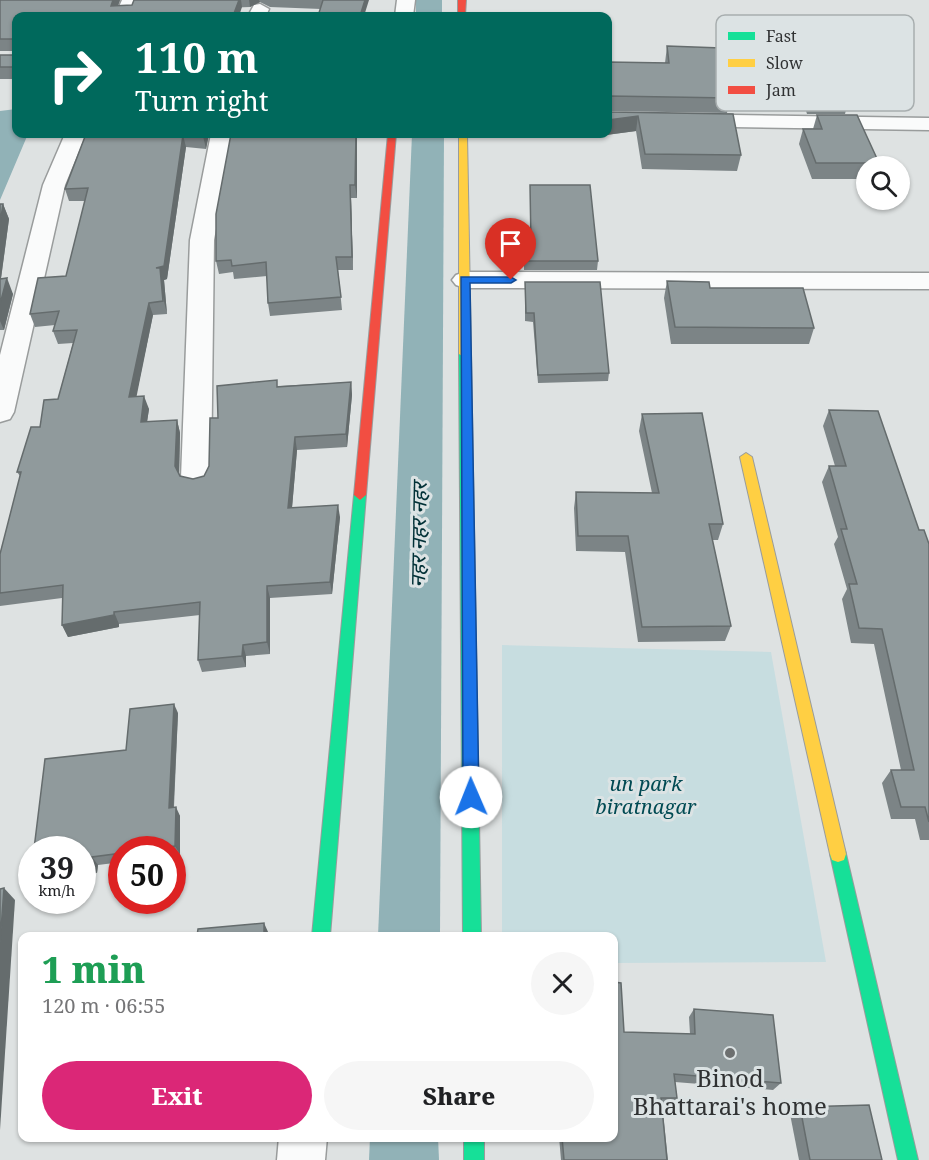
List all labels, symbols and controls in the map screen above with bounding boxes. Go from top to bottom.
legend [716,15,914,111]
text: Fast [766,25,797,47]
text: 110 m [135,28,259,85]
icon: right [36,36,114,114]
text: Slow [766,52,803,74]
text: Jam [765,79,796,101]
text: Turn right [135,82,268,119]
map controls [856,156,910,210]
button: search [856,156,910,210]
pin [485,218,536,280]
icon: arrive [494,227,527,260]
water label: नहर नहर नहर [403,478,433,588]
position arrow [439,765,503,829]
park label: un park biratnagar [596,770,697,820]
speed limit sign: 50 [108,836,186,914]
text: 39 [40,847,74,888]
text: km/h [39,880,75,900]
text: 1 min [42,945,145,994]
button: close [531,952,594,1015]
text: 120 m · 06:55 [42,992,165,1019]
marker: Binod Bhattarai's home [723,1046,737,1060]
button: Exit [42,1061,312,1130]
button: Share [324,1061,594,1130]
place label: Binod Bhattarai's home [633,1061,827,1122]

